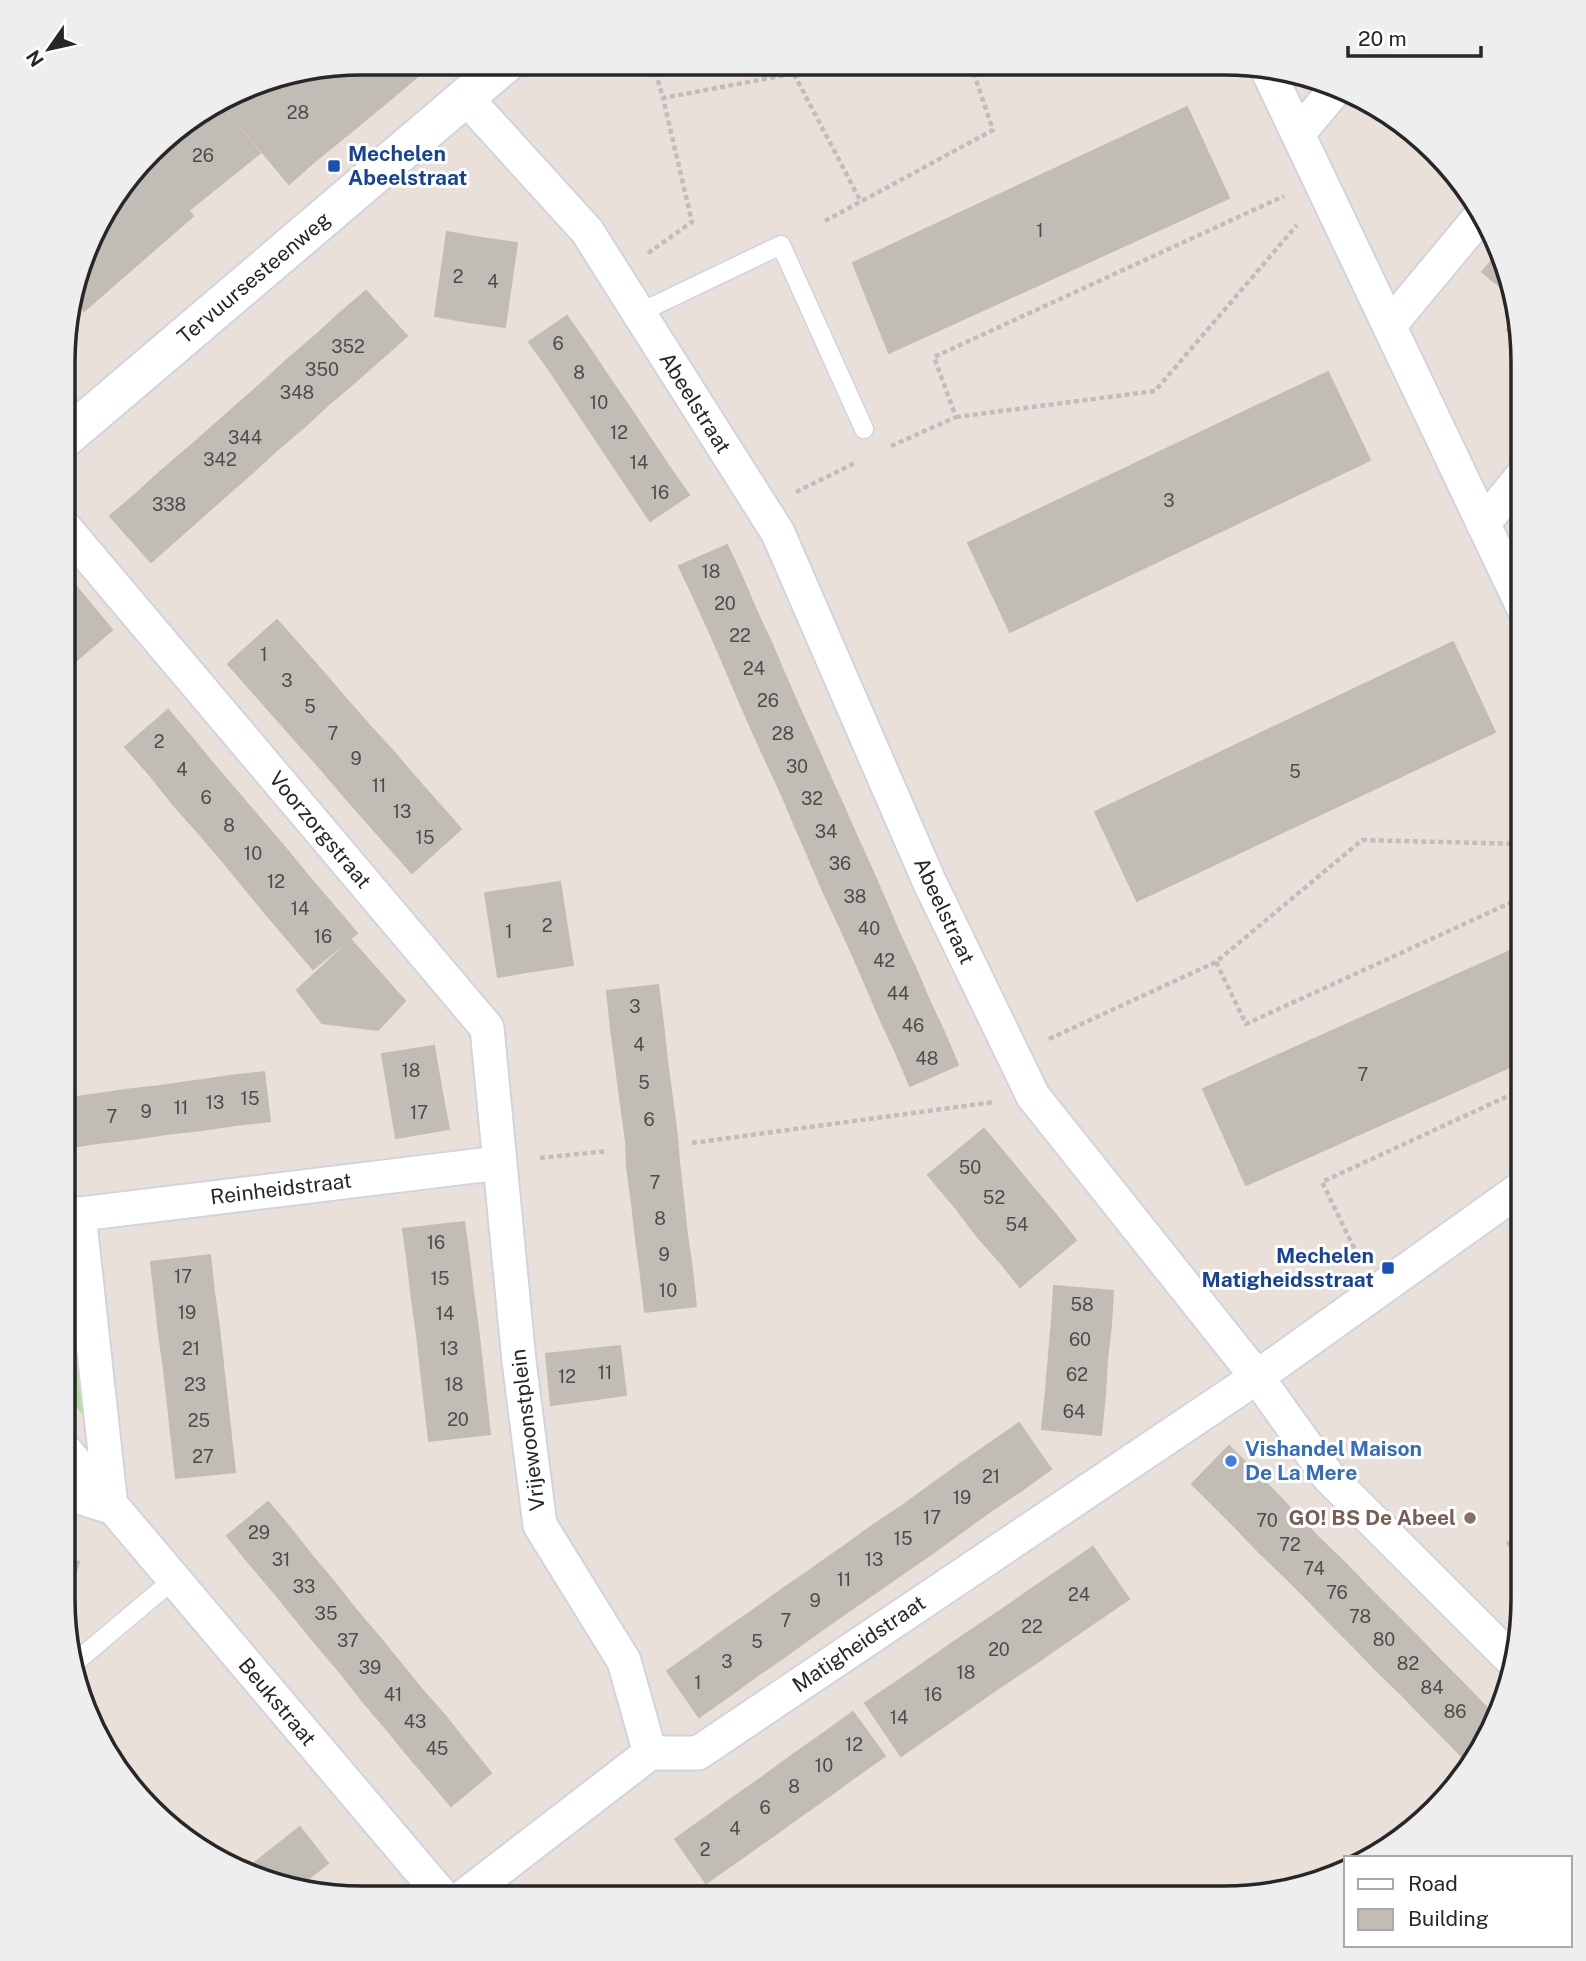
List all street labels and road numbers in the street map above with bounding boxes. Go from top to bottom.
street label: Tervuursesteenweg [172,206,335,349]
street label: Abeelstraat [654,348,736,458]
street label: Voorzorgstraat [264,766,377,893]
street label: Abeelstraat [909,854,980,968]
street label: Reinheidstraat [209,1167,353,1210]
street label: Vrijewoonstplein [505,1348,550,1512]
street label: Matigheidstraat [787,1590,930,1697]
street label: Beukstraat [233,1653,321,1751]

